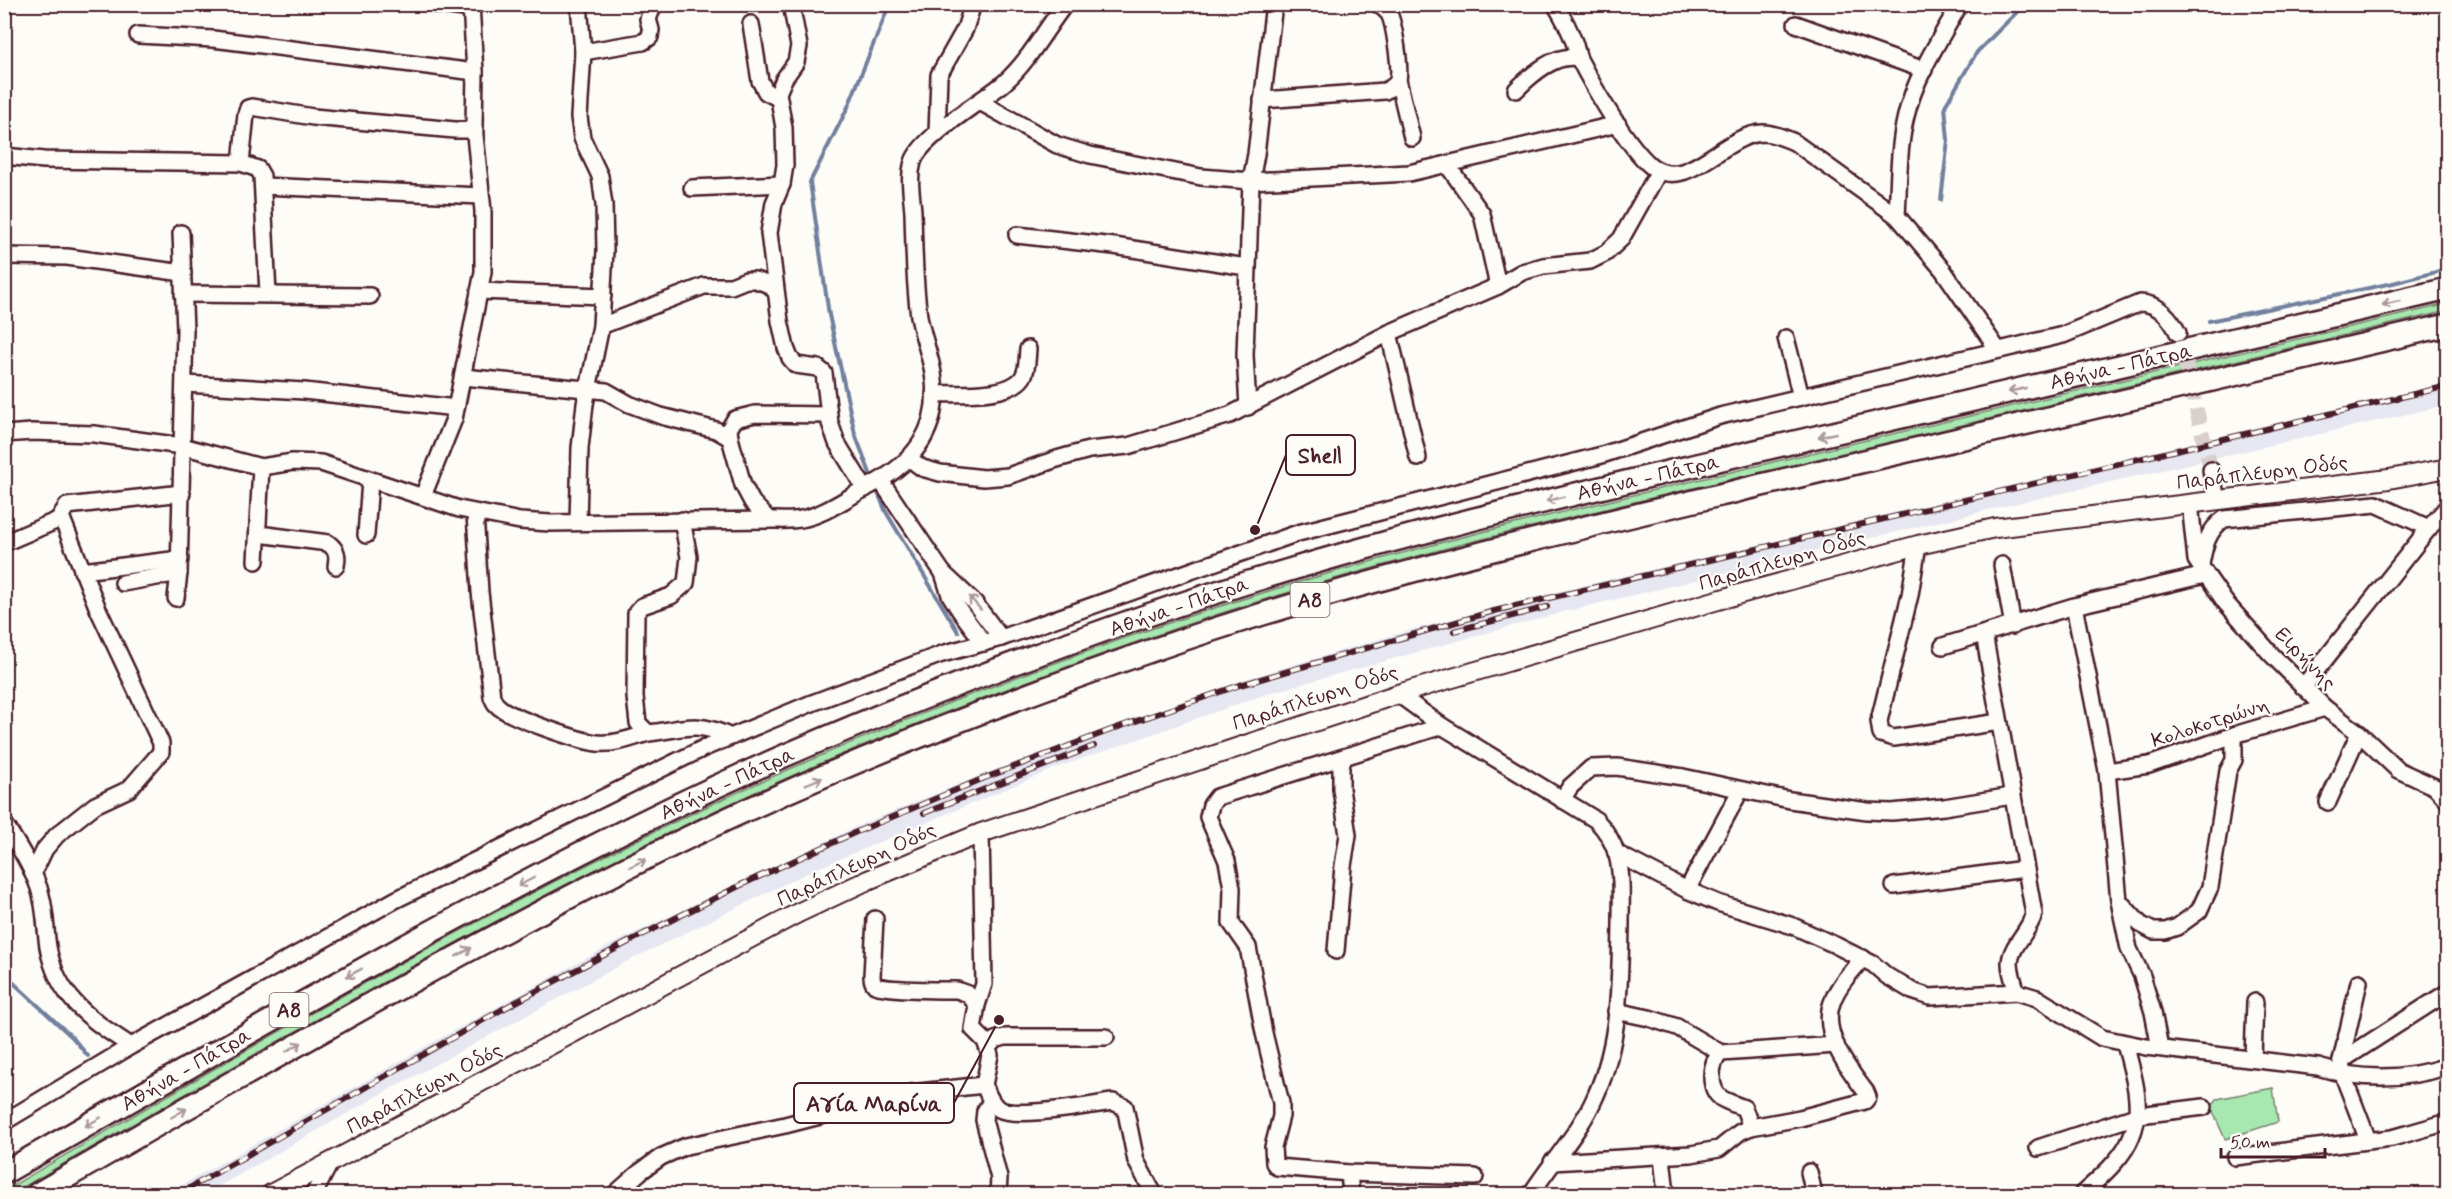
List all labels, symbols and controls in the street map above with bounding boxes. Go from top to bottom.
one-way arrow [2381,297,2400,309]
street label: Αθήνα - Πάτρα [2047,337,2195,397]
one-way arrow [2007,385,2026,397]
one-way arrow [1818,430,1837,441]
callout: Shell [1286,435,1355,475]
text: Shell [1298,443,1342,471]
street label: Αθήνα - Πάτρα [1574,448,1722,508]
street label: Παράπλευρη Οδός [2175,449,2349,497]
one-way arrow [1546,494,1565,506]
street label: Παράπλευρη Οδός [1696,524,1869,598]
street label: Αθήνα - Πάτρα [1106,570,1253,644]
road number: Α8 [1290,583,1330,617]
one-way arrow [968,595,981,611]
street label: Ειρήνης [2268,621,2342,696]
street label: Παράπλευρη Οδός [1229,658,1402,738]
street label: Κολοκοτρώνη [2148,691,2273,755]
street label: Αθήνα - Πάτρα [655,740,799,827]
one-way arrow [805,775,823,786]
street label: Παράπλευρη Οδός [772,816,940,914]
one-way arrow [628,857,646,868]
one-way arrow [517,877,535,888]
one-way arrow [455,946,472,958]
one-way arrow [345,968,363,979]
road number: Α8 [270,993,308,1027]
street label: Αθήνα - Πάτρα [116,1021,257,1118]
street label: Παράπλευρη Οδός [342,1036,507,1142]
one-way arrow [285,1041,302,1053]
callout: Αγία Μαρίνα [794,1083,954,1123]
text: Αγία Μαρίνα [806,1091,942,1119]
one-way arrow [169,1107,187,1118]
one-way arrow [85,1117,102,1129]
scale bar [2221,1121,2324,1159]
text: 50 m [2230,1131,2270,1155]

